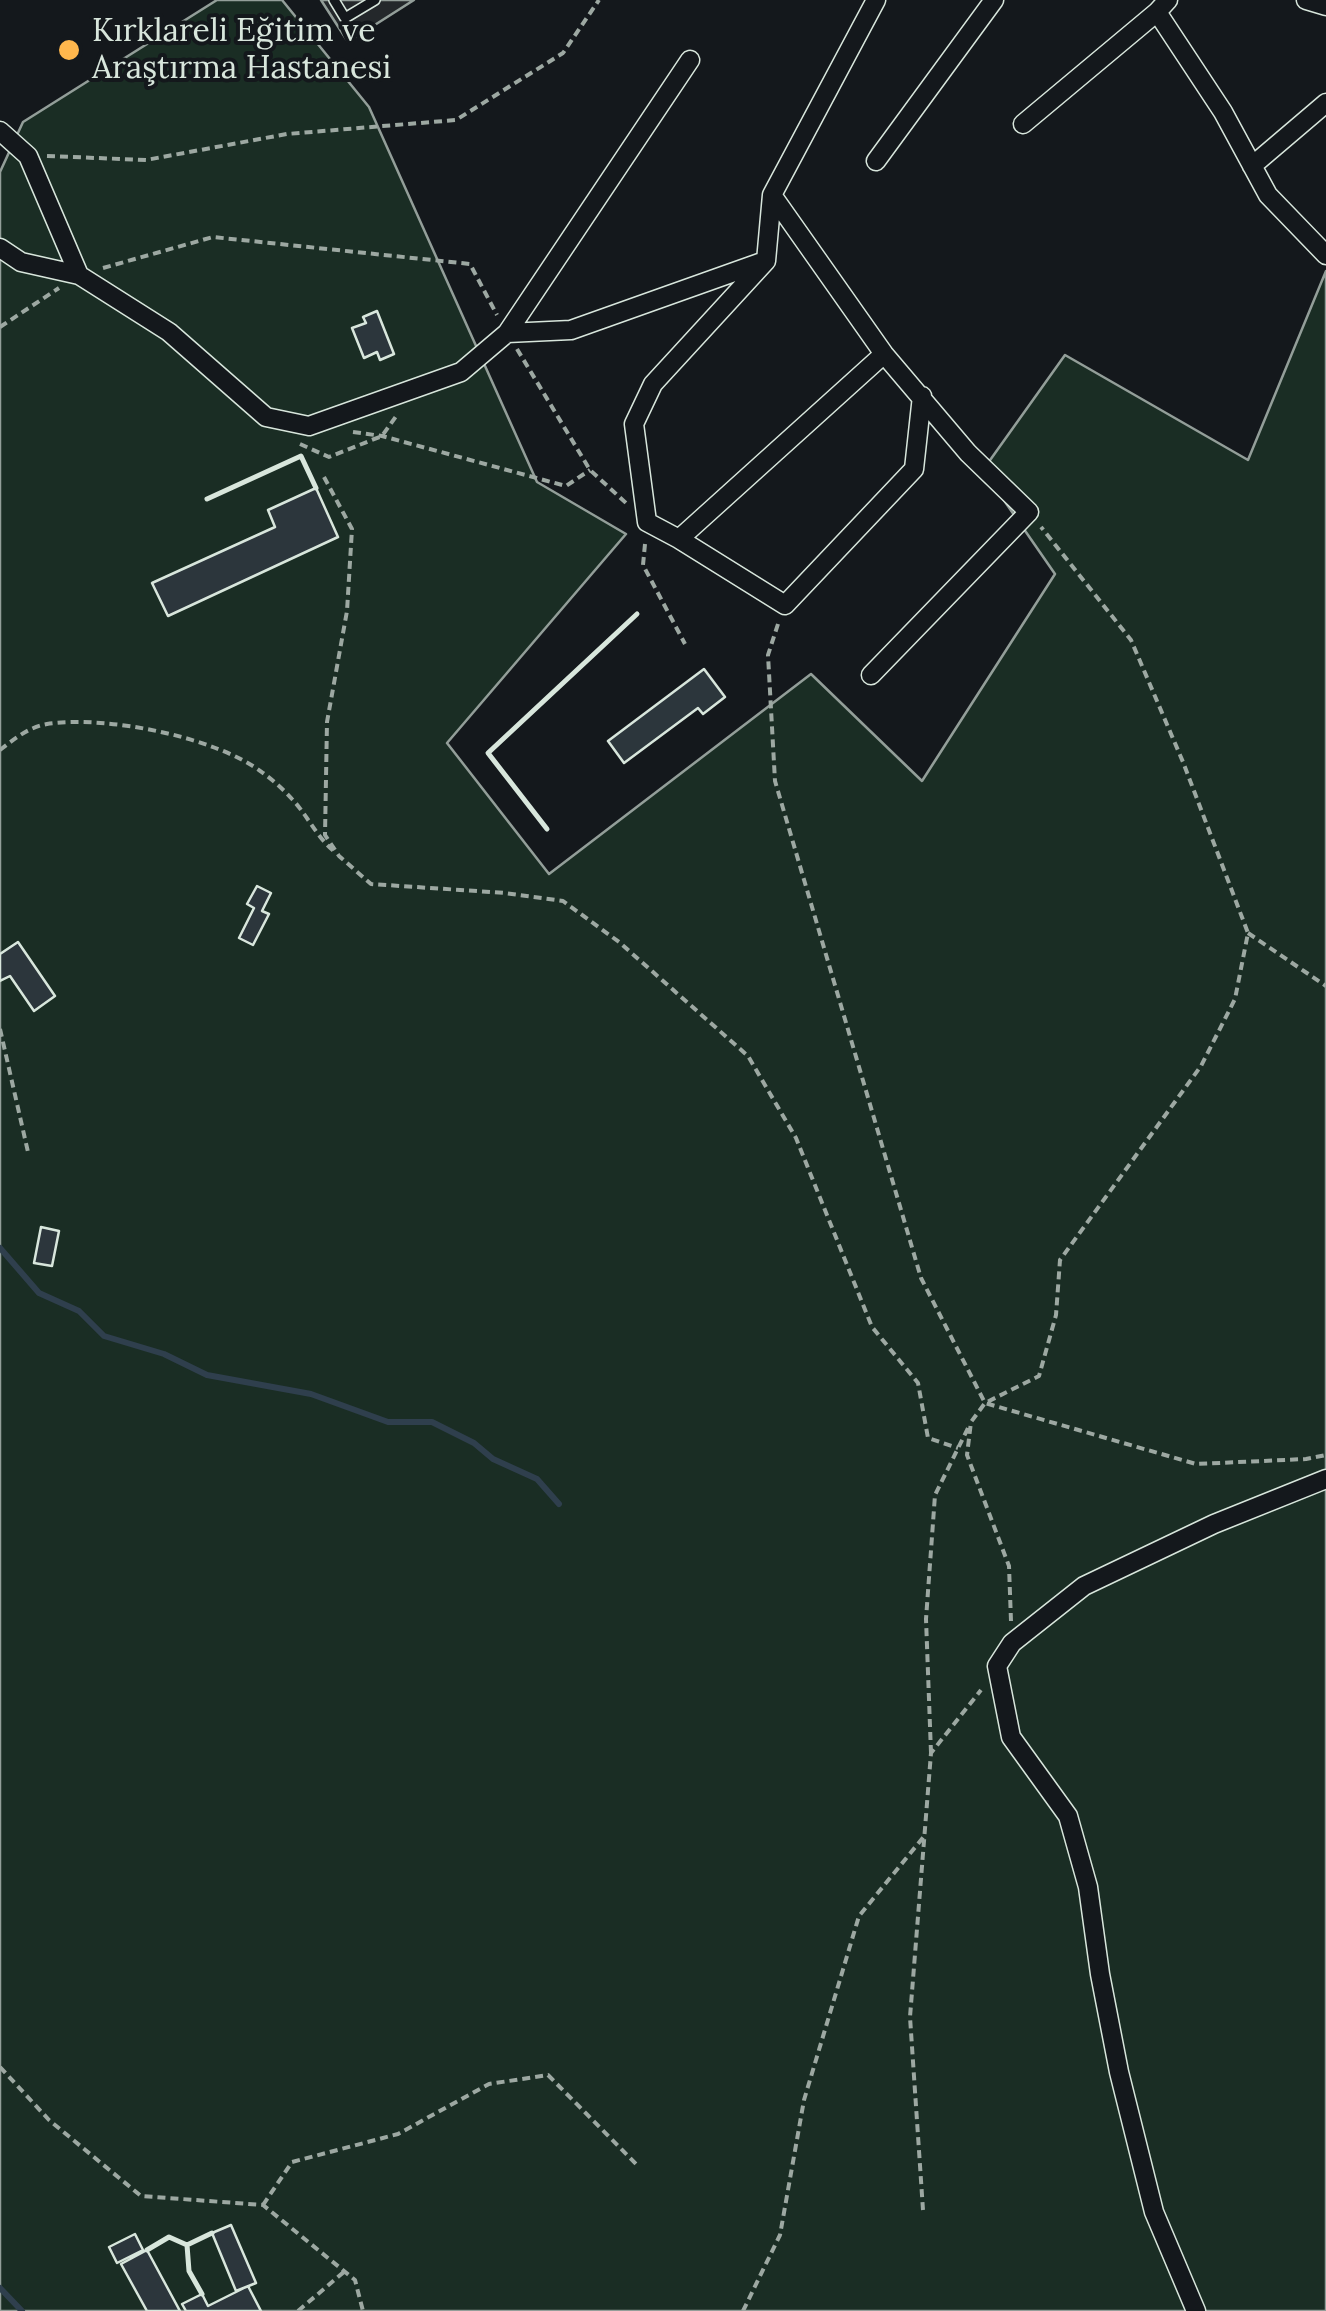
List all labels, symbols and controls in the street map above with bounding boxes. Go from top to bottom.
place label: Kırklareli Eğitim ve Araştırma Hastanesi [92,13,391,88]
marker: Kırklareli Eğitim ve Araştırma Hastanesi [56,37,82,63]

